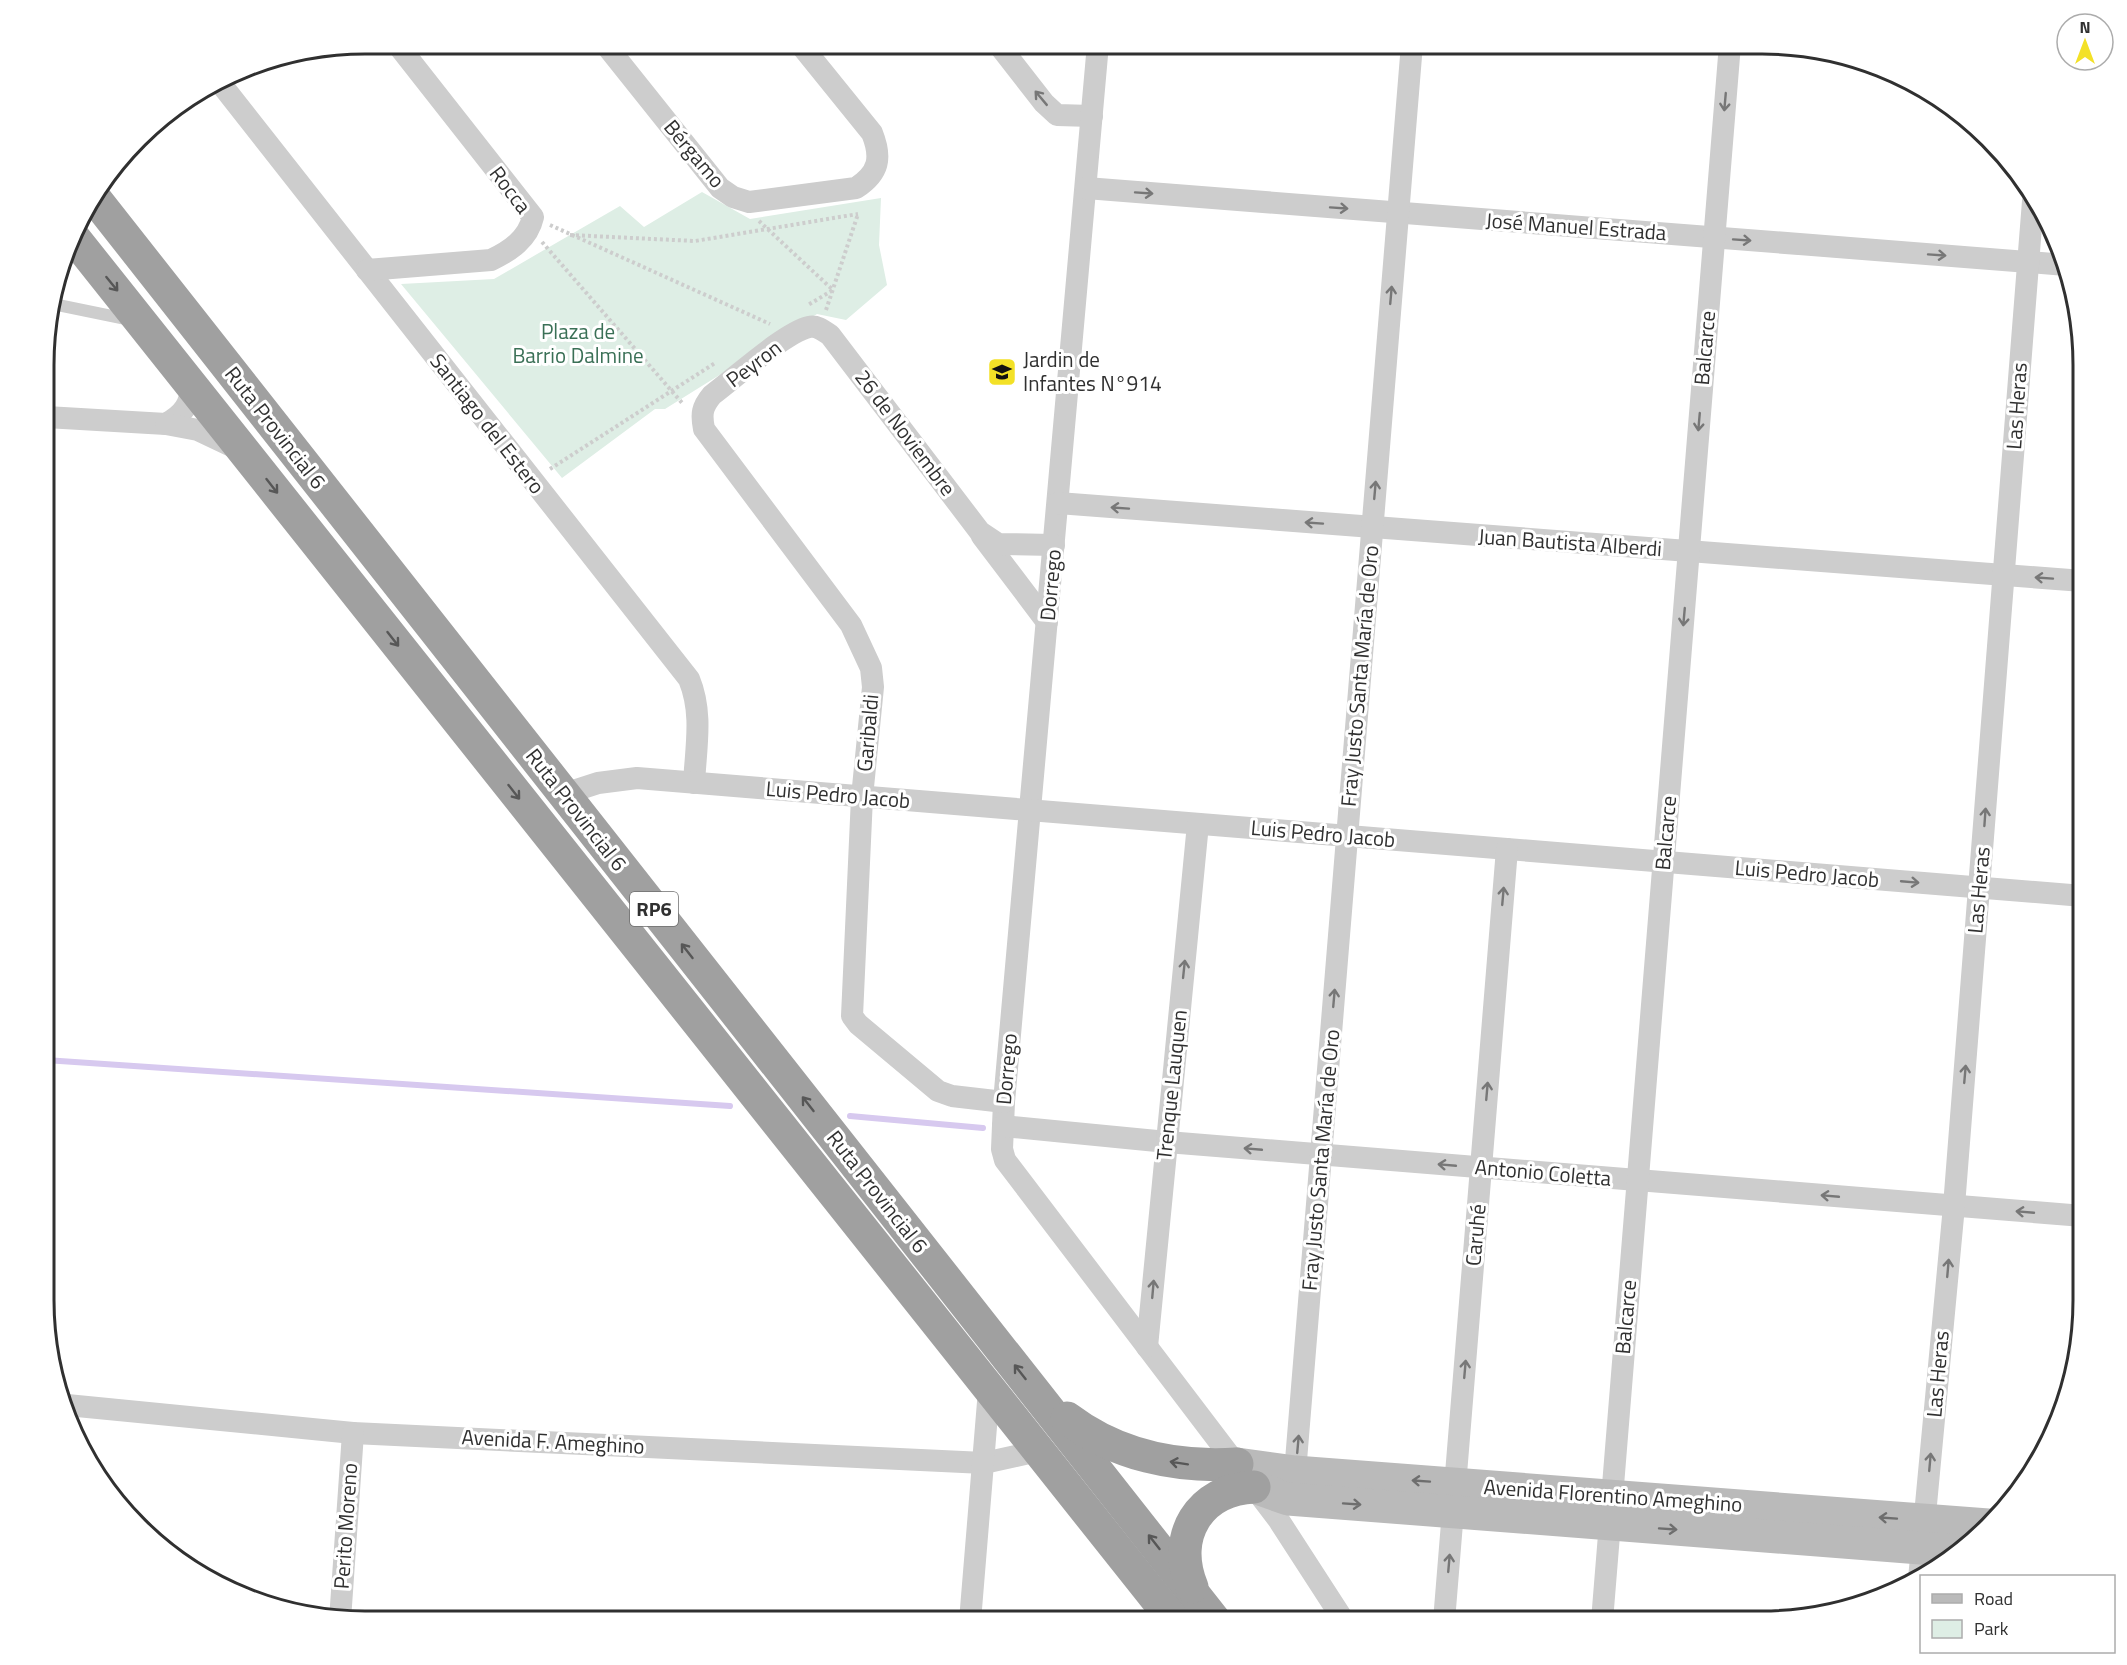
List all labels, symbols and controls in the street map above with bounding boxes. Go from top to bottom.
north arrow [2055,12,2115,72]
text: N [2079,15,2091,39]
one-way arrow [1034,90,1047,106]
one-way arrow [1719,92,1730,112]
street label: Bérgamo [657,112,733,195]
street label: Rocca [482,159,540,220]
one-way arrow [1134,188,1154,199]
one-way arrow [1328,203,1348,214]
street label: José Manuel Estrada [1485,204,1668,248]
one-way arrow [1732,234,1752,245]
one-way arrow [1926,249,1946,260]
one-way arrow [105,276,118,292]
one-way arrow [1386,286,1397,306]
street label: Balcarce [1685,309,1723,387]
park label: Plaza de Barrio Dalmine [512,315,644,371]
street label: Peyron [719,332,788,395]
place label: Jardin de Infantes N°914 [1023,343,1162,399]
street label: Santiago del Estero [423,346,553,501]
school or university icon: Jardin de Infantes N°914 [986,356,1018,388]
street label: Ruta Provincial 6 [217,359,334,496]
street label: Las Heras [1997,361,2035,451]
street label: 26 de Noviembre [848,362,964,502]
one-way arrow [1693,412,1704,432]
one-way arrow [265,478,278,494]
one-way arrow [1370,480,1381,500]
one-way arrow [1110,502,1130,513]
one-way arrow [1304,517,1324,528]
street label: Juan Bautista Alberdi [1477,520,1663,564]
street label: Fray Justo Santa María de Oro [1332,544,1386,808]
street label: Dorrego [1031,548,1069,622]
one-way arrow [2034,573,2054,584]
one-way arrow [1678,606,1689,626]
one-way arrow [387,631,400,647]
street label: Garibaldi [848,693,886,773]
street label: Ruta Provincial 6 [518,741,635,878]
street label: Luis Pedro Jacob [765,772,912,816]
one-way arrow [508,784,521,800]
street label: Balcarce [1646,794,1684,872]
one-way arrow [1980,807,1991,827]
street label: Luis Pedro Jacob [1250,811,1397,855]
street label: Las Heras [1958,845,1998,935]
street label: Luis Pedro Jacob [1734,851,1881,895]
one-way arrow [1900,877,1920,888]
one-way arrow [1498,887,1509,907]
road number: RP6 [630,892,678,926]
one-way arrow [681,943,694,959]
one-way arrow [1179,960,1190,979]
one-way arrow [1329,989,1340,1009]
street label: Trenque Lauquen [1147,1008,1195,1162]
street label: Fray Justo Santa María de Oro [1293,1028,1347,1292]
street label: Dorrego [987,1032,1025,1106]
one-way arrow [1960,1064,1971,1084]
one-way arrow [1482,1081,1493,1101]
one-way arrow [802,1096,815,1112]
street label: Ruta Provincial 6 [819,1123,936,1260]
one-way arrow [1244,1143,1264,1154]
street label: Antonio Coletta [1474,1150,1613,1194]
one-way arrow [1438,1159,1458,1170]
one-way arrow [1821,1190,1841,1201]
street label: Caruhé [1456,1203,1494,1267]
one-way arrow [2015,1206,2035,1217]
one-way arrow [1943,1259,1954,1279]
street label: Balcarce [1606,1278,1644,1356]
one-way arrow [1148,1279,1159,1299]
street label: Las Heras [1917,1329,1957,1419]
one-way arrow [1460,1359,1471,1379]
one-way arrow [1013,1365,1026,1381]
street label: Avenida F. Ameghino [461,1420,645,1462]
one-way arrow [1293,1434,1304,1454]
one-way arrow [1925,1453,1936,1473]
one-way arrow [1170,1457,1189,1468]
street label: Perito Moreno [325,1462,365,1590]
street label: Avenida Florentino Ameghino [1483,1470,1744,1520]
one-way arrow [1412,1475,1432,1486]
one-way arrow [1341,1499,1361,1510]
one-way arrow [1878,1512,1898,1523]
one-way arrow [1657,1524,1677,1535]
one-way arrow [1148,1534,1161,1550]
one-way arrow [1444,1554,1455,1574]
legend [1920,1575,2115,1653]
text: Road [1974,1585,2013,1612]
text: Park [1974,1615,2009,1642]

